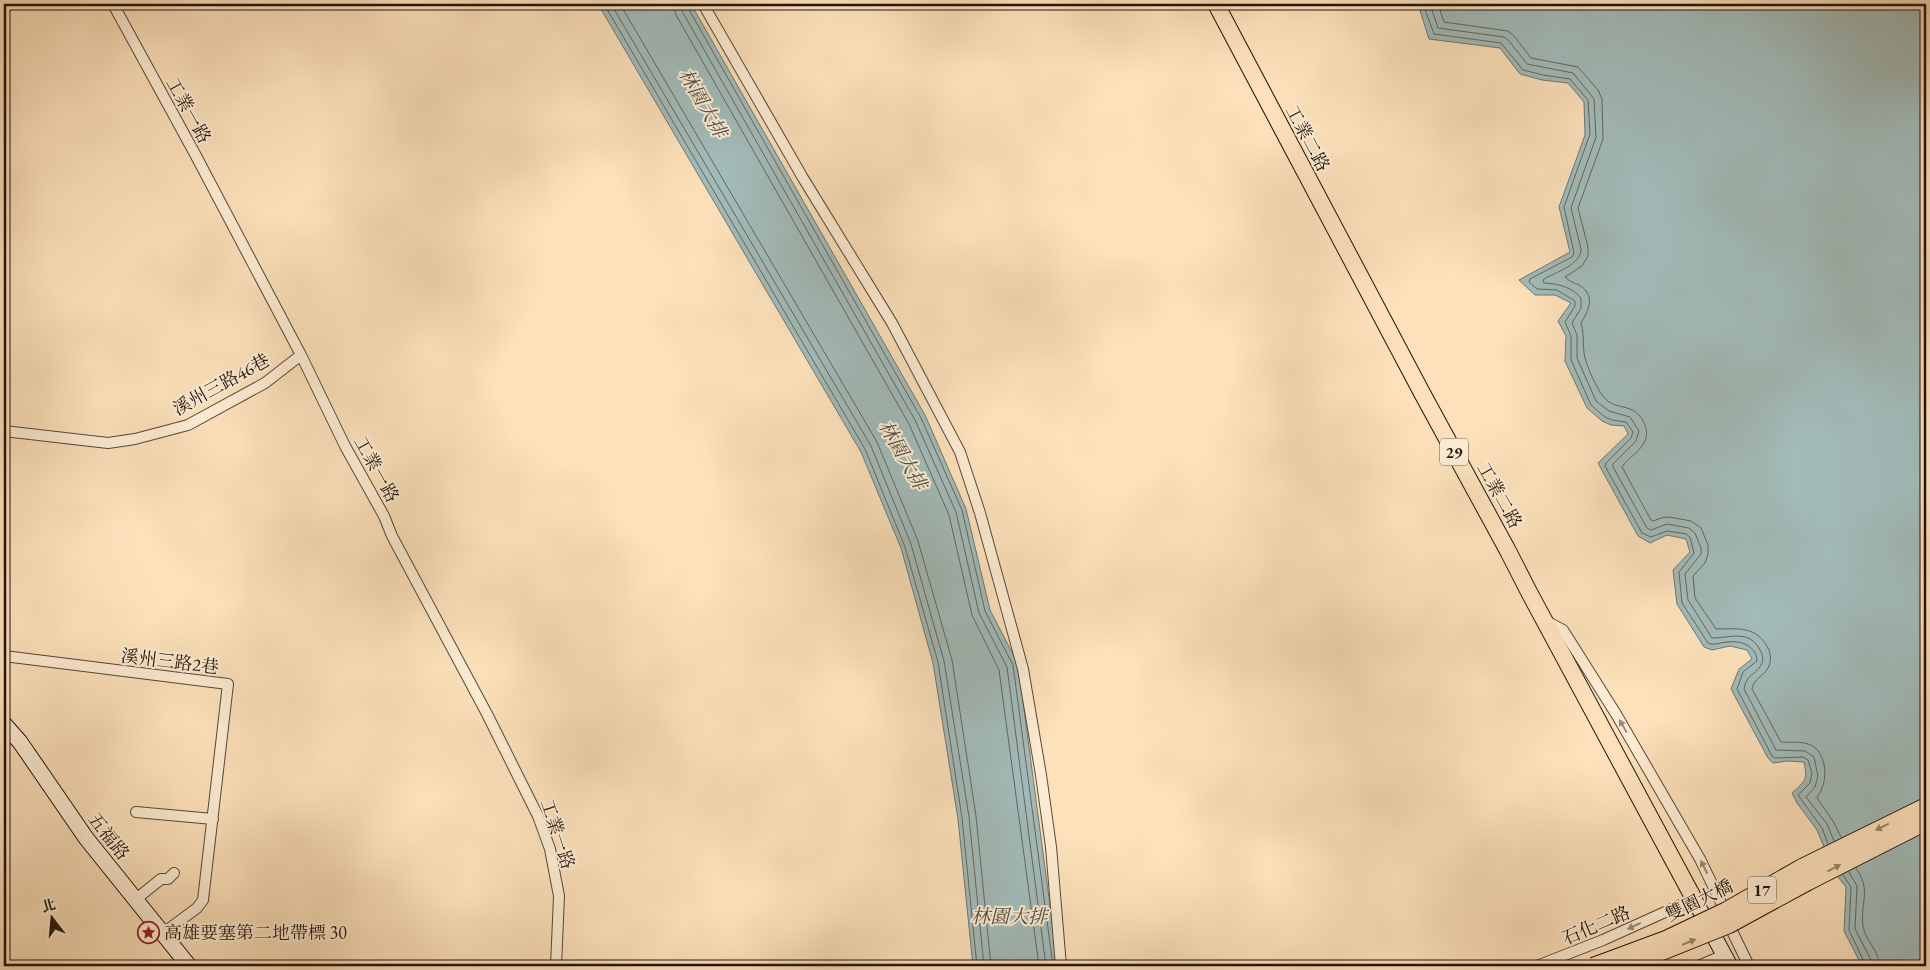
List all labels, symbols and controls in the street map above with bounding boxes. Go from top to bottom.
water label: 林園大排 [673,64,734,145]
street label: 工業一路 [161,73,217,147]
street label: 工業二路 [1281,101,1335,175]
street label: 溪州三路46巷 [169,348,273,420]
water label: 林園大排 [873,416,934,497]
street label: 工業一路 [349,432,405,506]
road number: 29 [1440,438,1468,466]
street label: 工業二路 [1472,458,1528,532]
street label: 溪州三路2巷 [120,644,220,678]
one-way arrow [1619,719,1628,733]
street label: 工業一路 [536,796,580,872]
street label: 五福路 [83,808,135,864]
one-way arrow [1875,823,1889,831]
one-way arrow [1700,860,1708,874]
one-way arrow [1826,864,1841,873]
street label: 雙園大橋 [1662,874,1736,926]
road number: 17 [1748,876,1776,904]
north arrow [28,892,78,942]
text: 北 [39,895,58,916]
street label: 石化二路 [1558,900,1634,950]
water label: 林園大排 [971,904,1050,929]
place icon: 高雄要塞第二地帶標 30 [136,920,160,944]
place label: 高雄要塞第二地帶標 30 [164,921,347,944]
one-way arrow [1627,923,1641,931]
one-way arrow [1682,938,1697,946]

